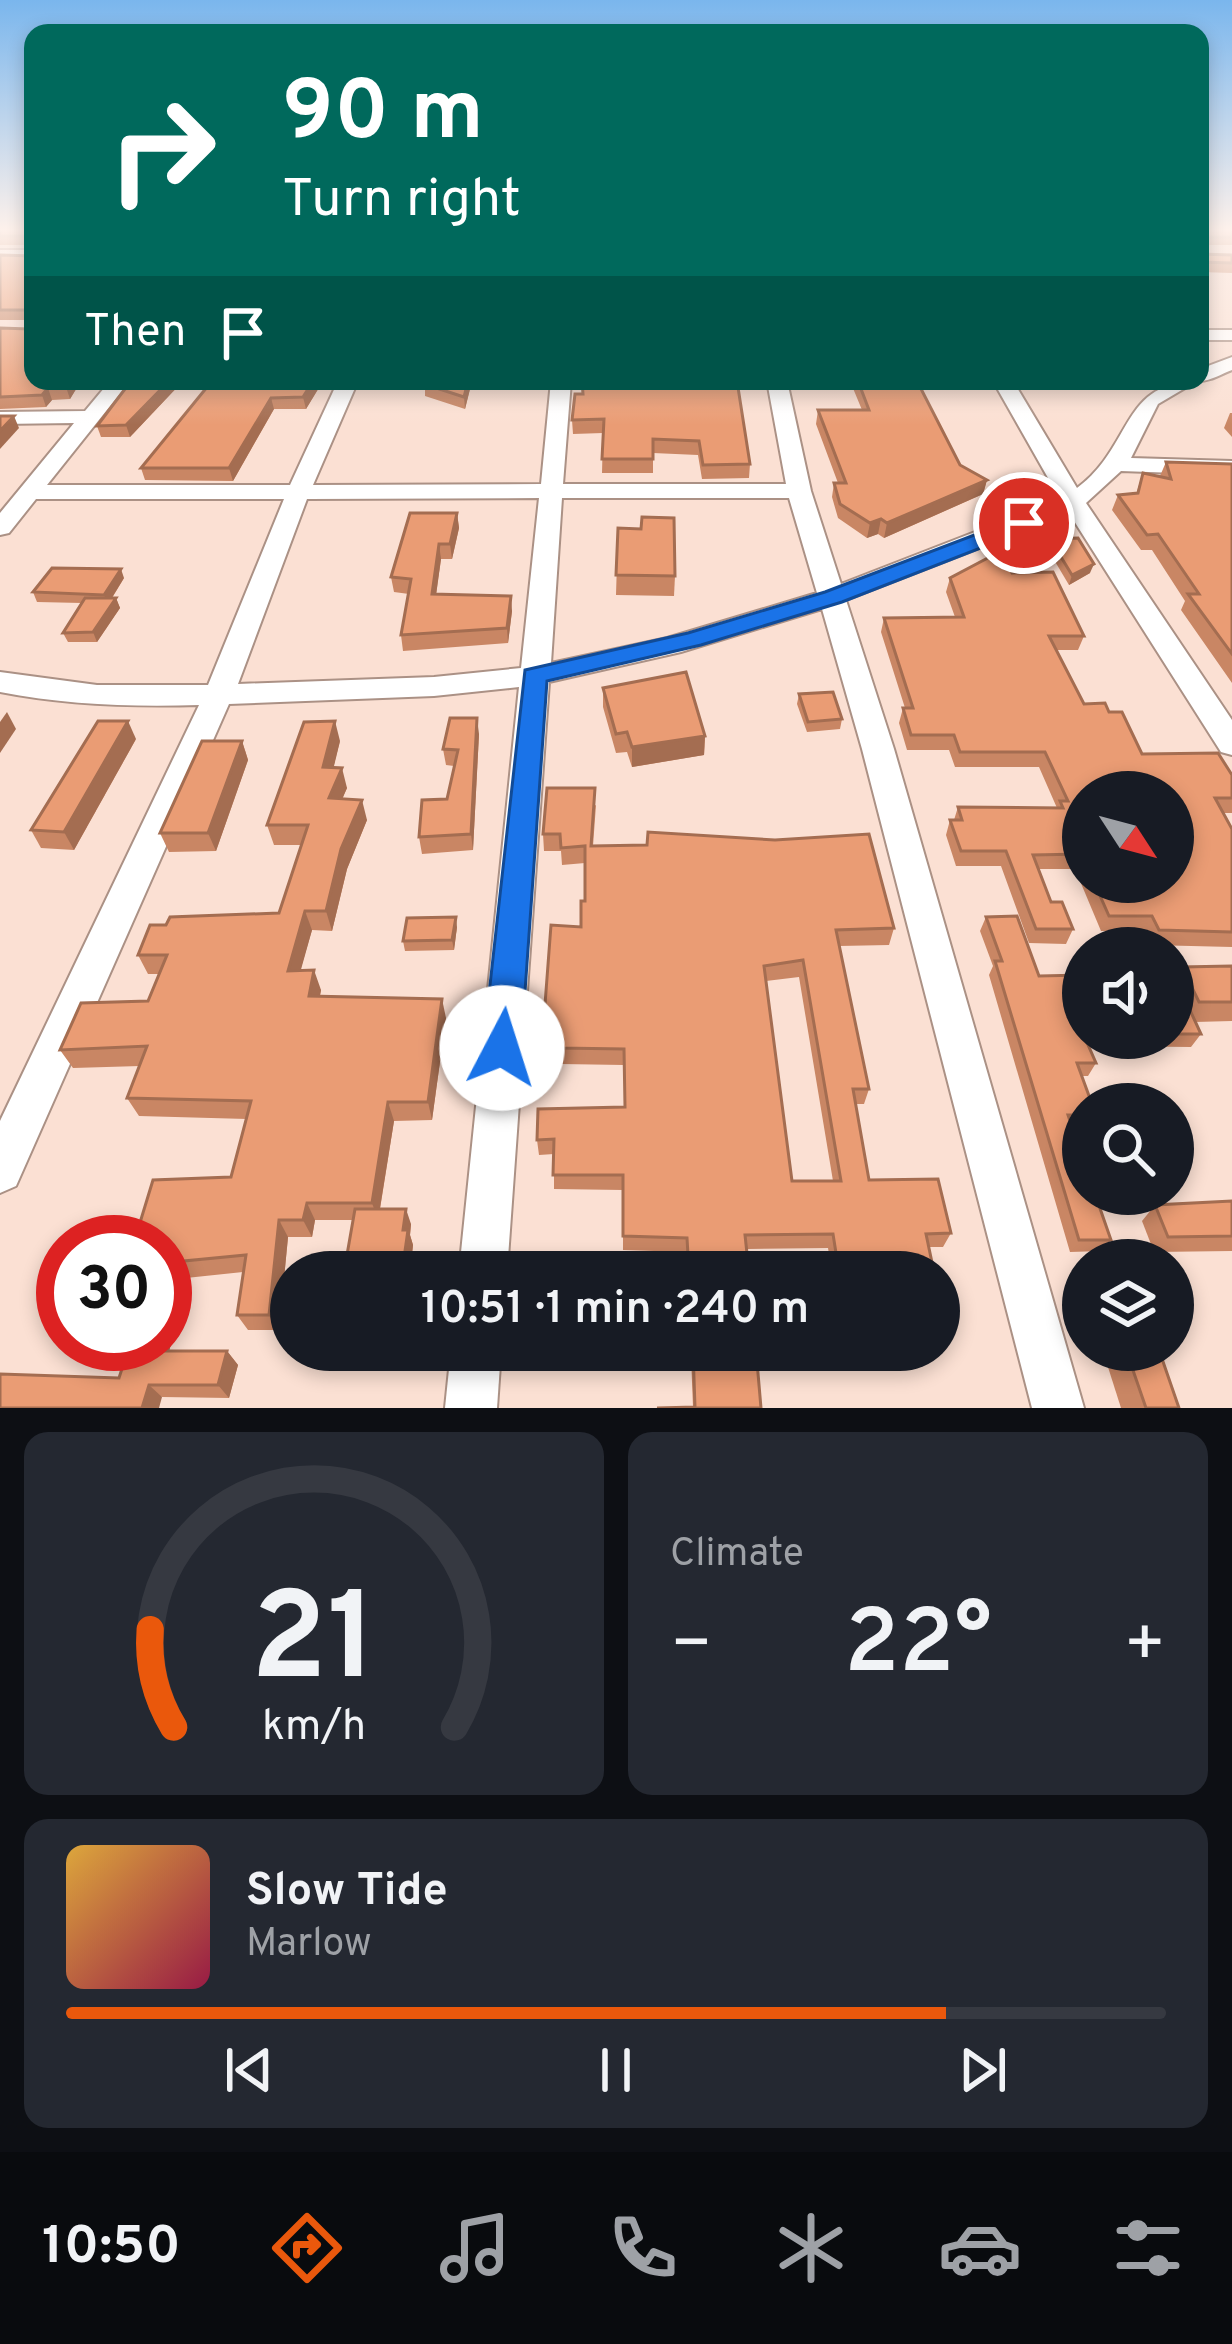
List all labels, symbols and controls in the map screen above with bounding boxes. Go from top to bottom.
text: 90 m [282,63,484,169]
icon: right [84,72,240,228]
text: Turn right [282,167,521,236]
icon: arrive [210,300,276,366]
text: Then [84,305,186,362]
pin [973,472,1075,574]
icon: arrive [991,490,1057,556]
north arrow [1062,771,1194,903]
map controls [1062,771,1194,1371]
button: sound [1062,927,1194,1059]
position arrow [439,985,565,1111]
button: search [1062,1083,1194,1215]
speed limit sign: 30 [36,1215,192,1371]
button: layers [1062,1239,1194,1371]
text: 10:51 · 1 min · 240 m [421,1282,809,1339]
text: Climate [670,1531,804,1580]
text: 21 [251,1566,377,1724]
text: 22° [844,1591,992,1704]
text: − [670,1606,713,1689]
text: + [1123,1606,1166,1689]
text: km/h [262,1700,366,1754]
text: Slow Tide [246,1864,448,1921]
text: Marlow [246,1921,372,1970]
icon: previous [216,2037,282,2103]
icon: pause [583,2037,649,2103]
icon: next [950,2037,1016,2103]
icon: directions [265,2206,349,2290]
icon: music [433,2206,517,2290]
icon: phone [601,2206,685,2290]
icon: climate [769,2206,853,2290]
icon: car [938,2206,1022,2290]
icon: filters [1106,2206,1190,2290]
text: 10:50 [42,2214,181,2283]

